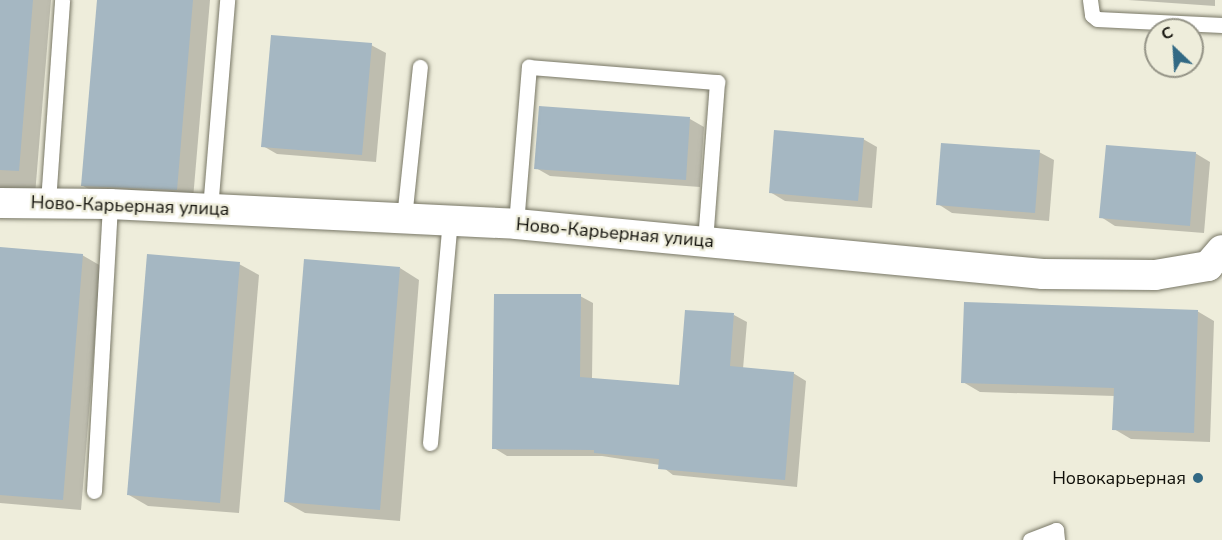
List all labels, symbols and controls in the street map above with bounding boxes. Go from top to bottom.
north arrow [1144,18,1204,78]
text: С [1158,21,1177,46]
street label: Ново-Карьерная улица [30,192,230,220]
street label: Ново-Карьерная улица [515,214,715,252]
place label: Новокарьерная [1052,467,1186,489]
marker: Новокарьерная [1191,471,1205,485]

